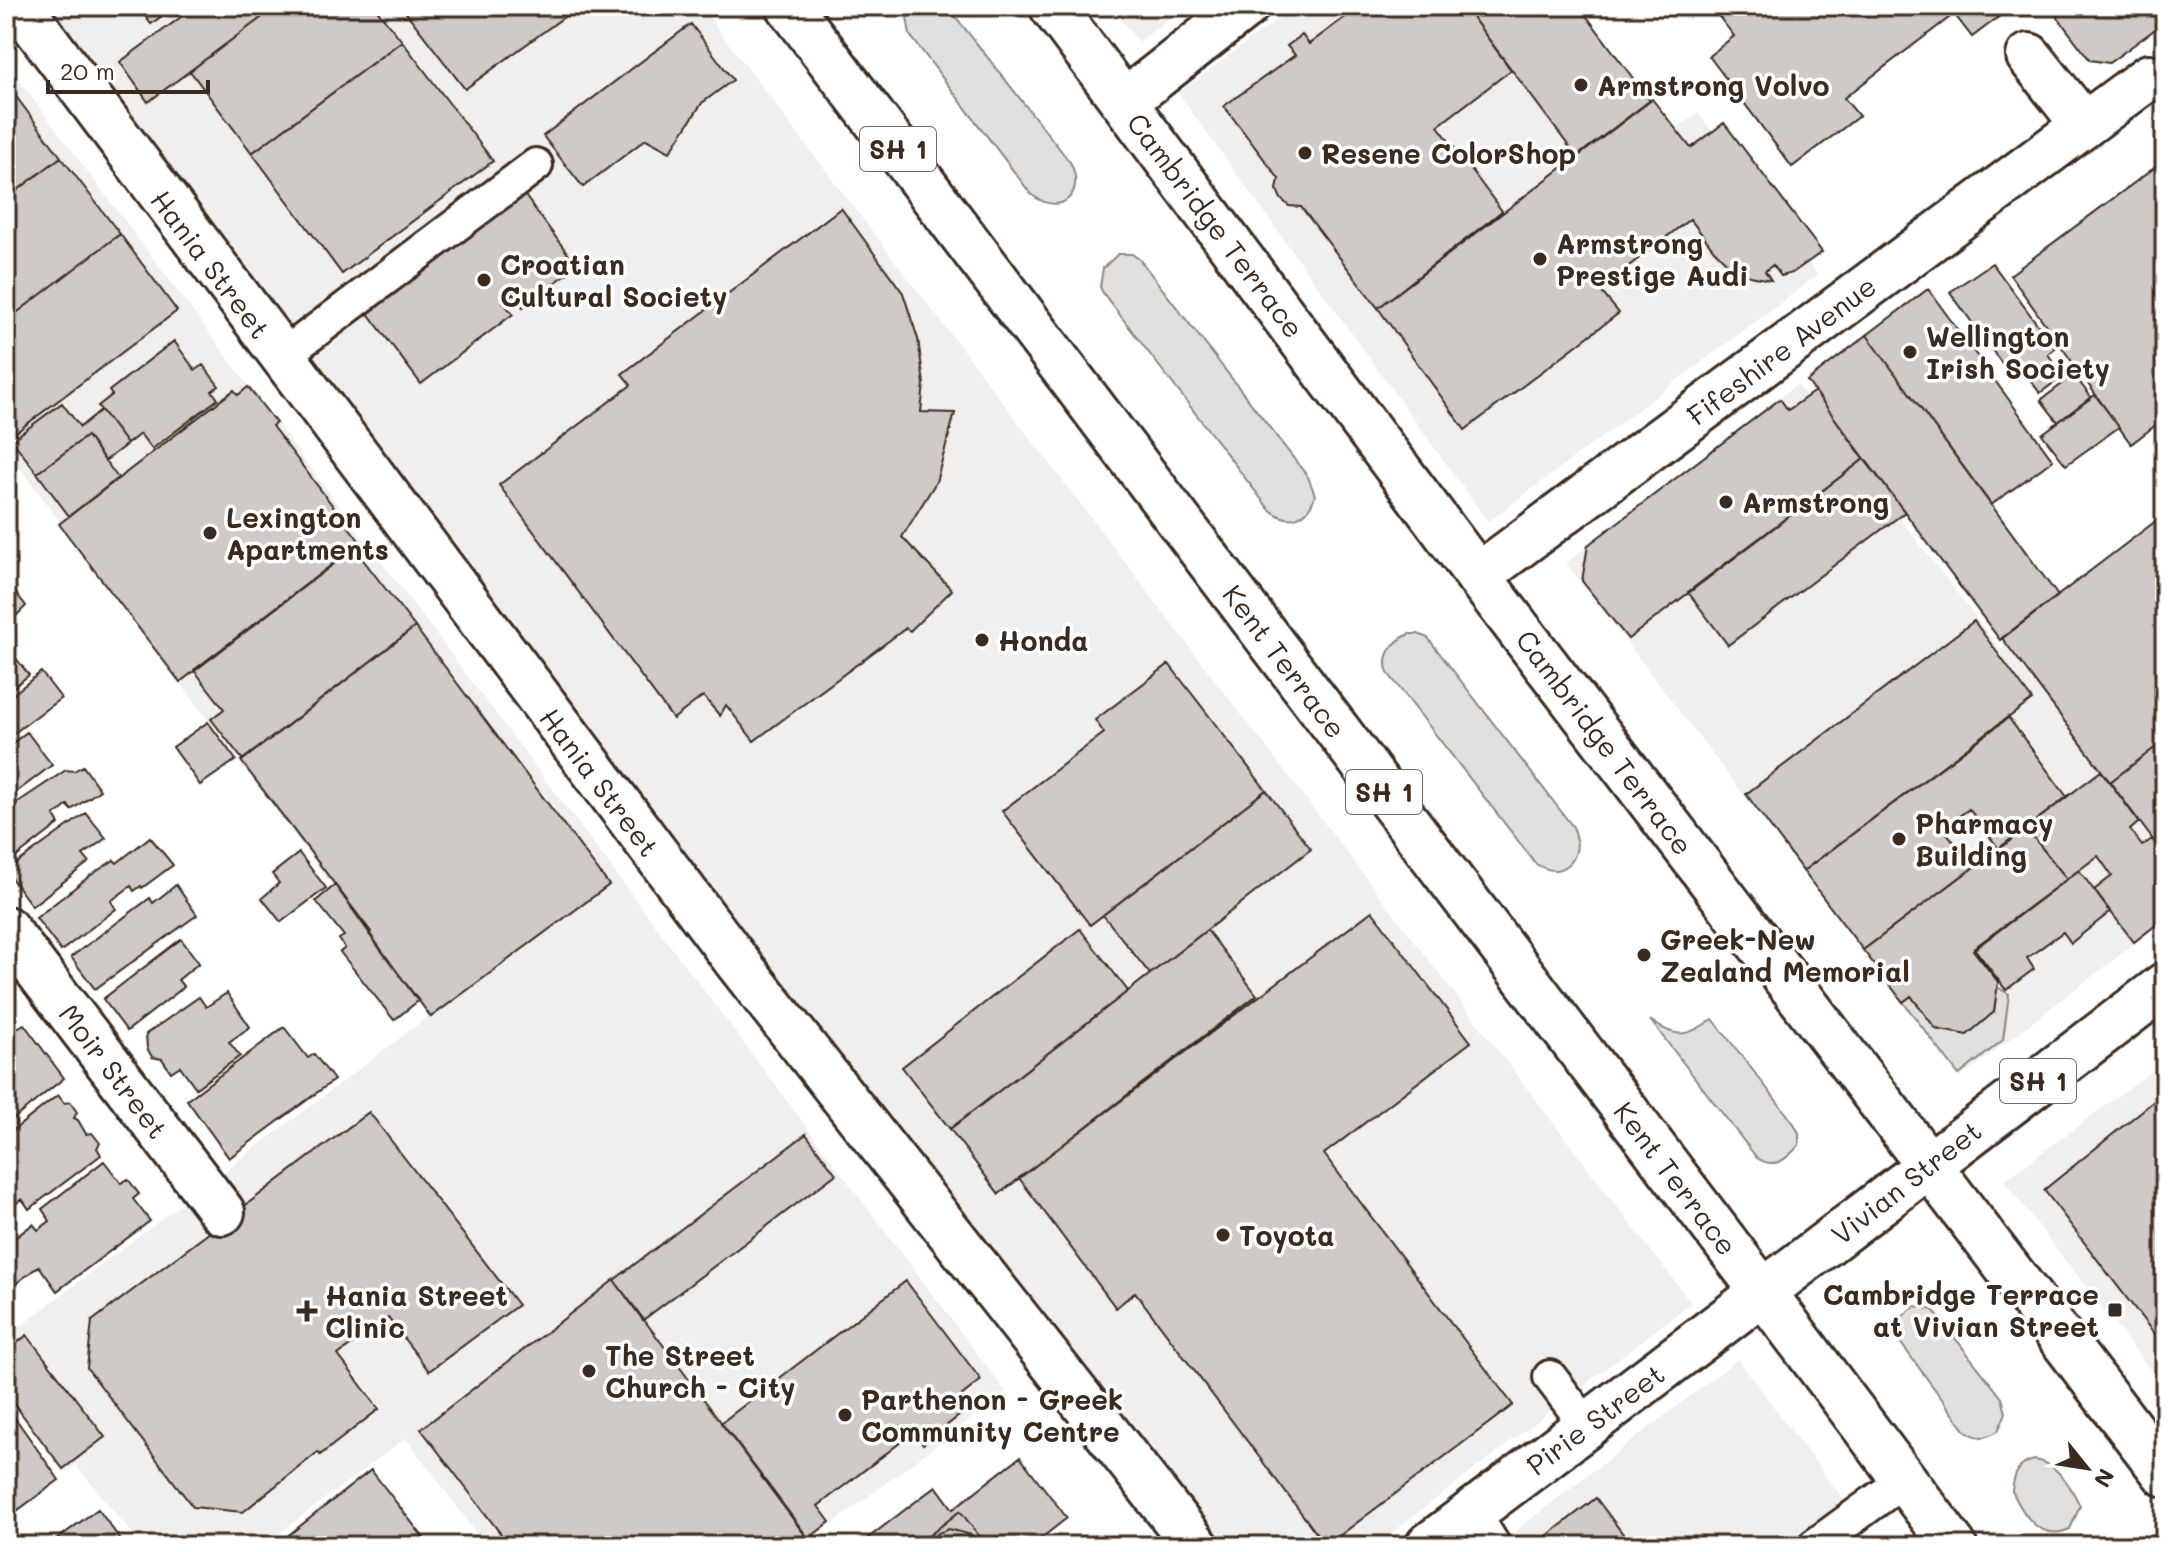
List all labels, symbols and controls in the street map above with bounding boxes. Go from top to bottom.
scale bar [48,44,208,94]
text: 20 m [60,55,115,86]
place label: Armstrong Volvo [1597,67,1830,103]
marker: Armstrong Volvo [1572,76,1590,94]
street label: Cambridge Terrace [1120,105,1312,345]
road number: SH 1 [860,127,936,171]
place label: Resene ColorShop [1321,135,1576,171]
marker: Resene ColorShop [1296,144,1314,162]
street label: Hania Street [143,182,279,346]
place label: Armstrong Prestige Audi [1556,225,1749,293]
place label: Croatian Cultural Society [500,246,727,315]
marker: Armstrong Prestige Audi [1531,250,1549,268]
street label: Fifeshire Avenue [1679,267,1883,433]
marker: Croatian Cultural Society [475,271,493,289]
place label: Wellington Irish Society [1926,318,2110,387]
marker: Wellington Irish Society [1901,343,1919,361]
place label: Armstrong [1742,484,1889,520]
marker: Armstrong [1717,493,1735,511]
place label: Lexington Apartments [226,499,389,567]
marker: Lexington Apartments [201,524,219,542]
street label: Kent Terrace [1215,577,1355,745]
place label: Honda [998,622,1089,658]
street label: Cambridge Terrace [1509,622,1701,862]
marker: Honda [973,631,991,649]
street label: Hania Street [532,700,668,864]
road number: SH 1 [1346,770,1422,814]
place label: Pharmacy Building [1915,805,2054,873]
marker: Pharmacy Building [1890,830,1908,848]
place label: Greek-New Zealand Memorial [1660,921,1910,989]
marker: Greek-New Zealand Memorial [1635,946,1653,964]
street label: Moir Street [52,996,176,1146]
road number: SH 1 [2000,1059,2076,1103]
street label: Kent Terrace [1606,1094,1746,1262]
street label: Vivian Street [1824,1112,1988,1252]
place label: Toyota [1239,1217,1334,1254]
marker: Toyota [1214,1226,1232,1244]
place label: Cambridge Terrace at Vivian Street [1823,1276,2099,1344]
place label: Hania Street Clinic [325,1277,508,1345]
marker: Hania Street Clinic [296,1300,318,1322]
marker: Cambridge Terrace at Vivian Street [2106,1301,2124,1319]
place label: The Street Church - City [605,1337,796,1406]
street label: Pirie Street [1519,1355,1671,1483]
marker: The Street Church - City [580,1362,598,1380]
place label: Parthenon - Greek Community Centre [861,1381,1123,1450]
marker: Parthenon - Greek Community Centre [836,1406,854,1424]
north arrow [2047,1428,2127,1508]
text: N [2088,1464,2121,1493]

